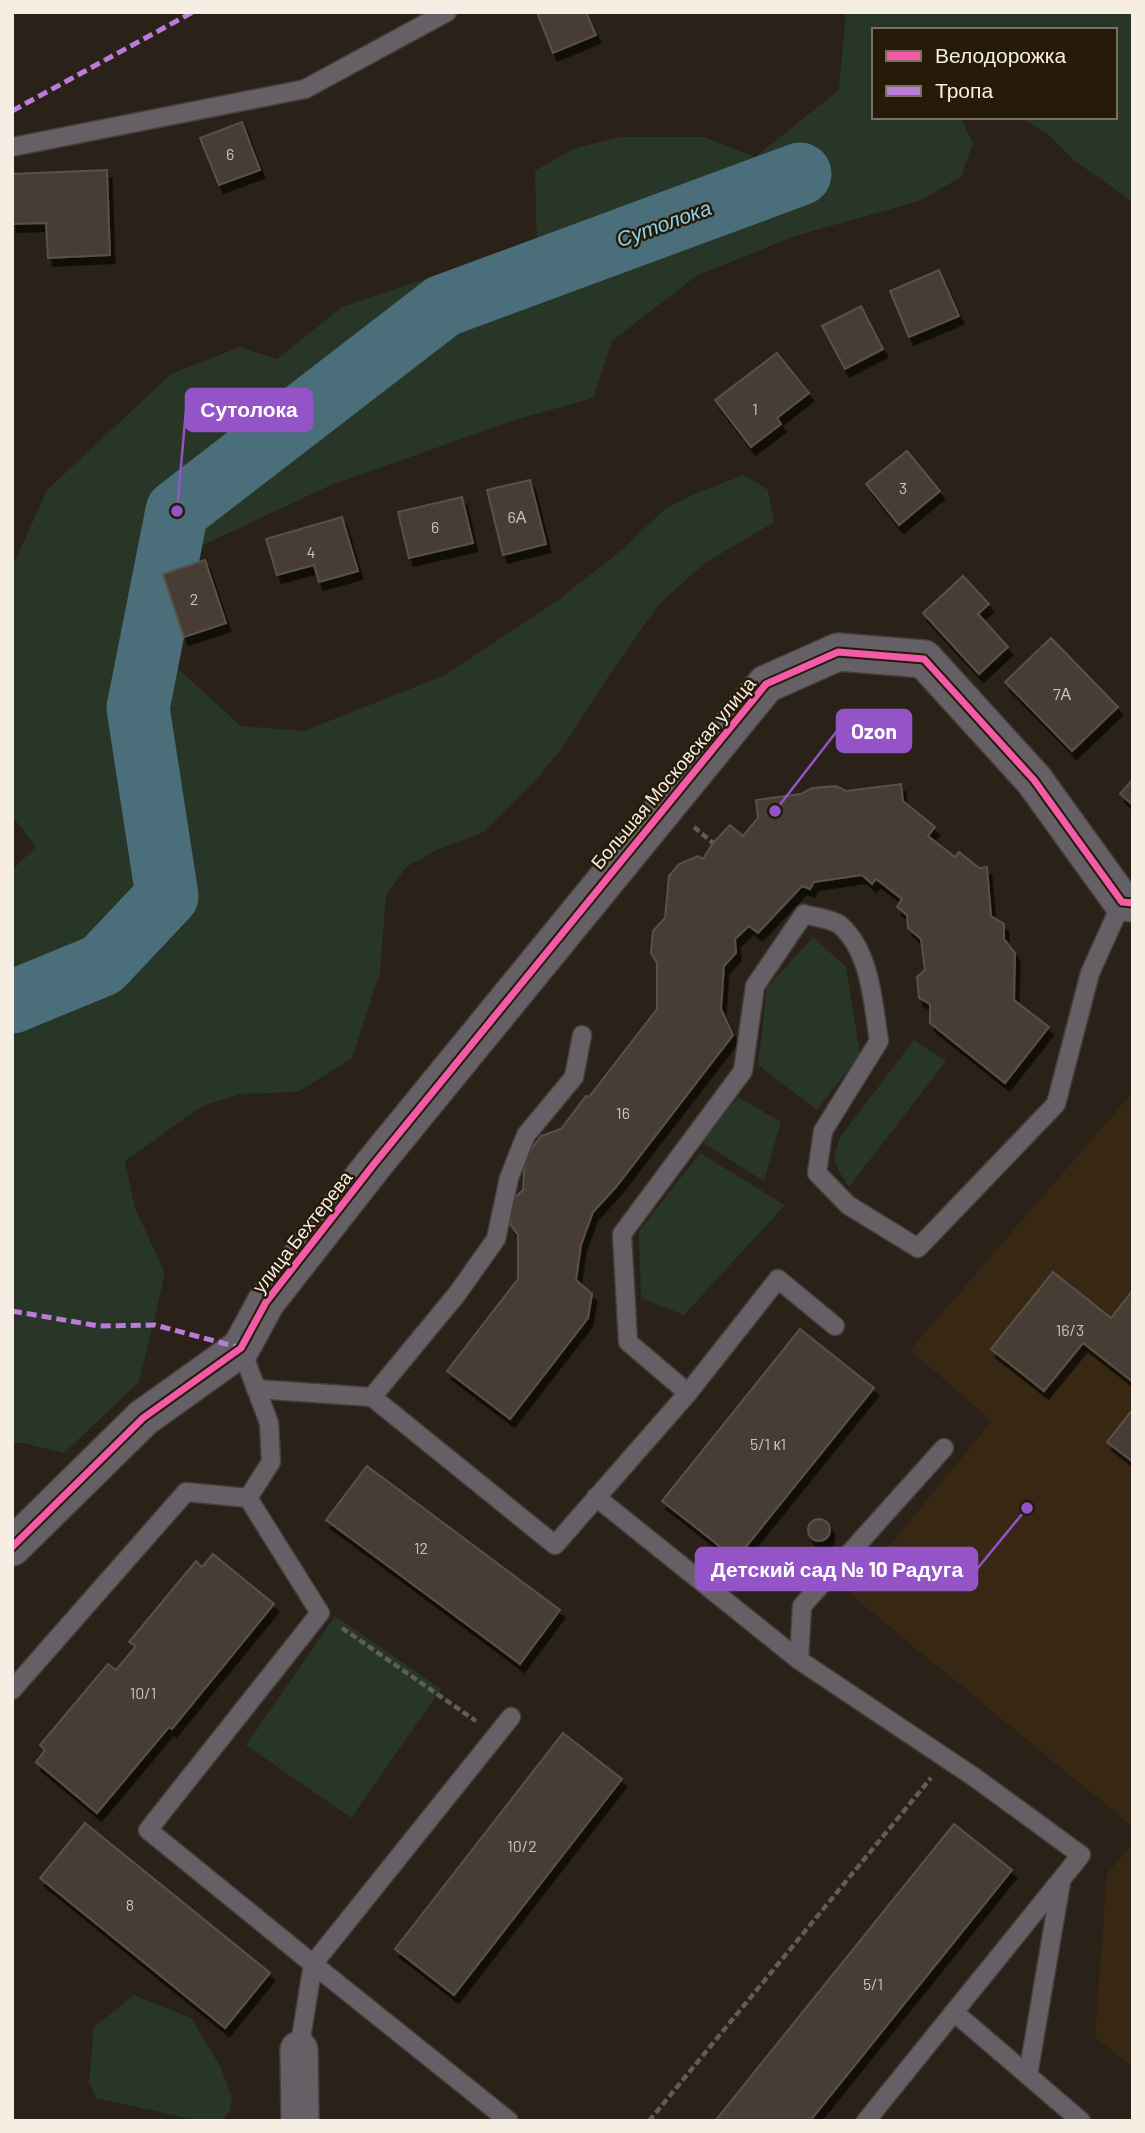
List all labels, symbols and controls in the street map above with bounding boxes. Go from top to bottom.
legend [872,28,1117,119]
text: Велодорожка [935,42,1066,67]
text: Тропа [935,77,993,102]
house number: 6 [226,144,234,163]
water label: Сутолока [613,194,714,251]
callout: Сутолока [186,389,312,431]
text: Сутолока [200,396,298,421]
house number: 1 [752,399,758,418]
house number: 3 [899,478,907,497]
house number: 6А [508,507,527,526]
house number: 6 [431,517,439,536]
house number: 4 [307,542,315,561]
house number: 2 [190,589,198,608]
street label: Большая Московская улица [585,672,760,873]
house number: 7А [1053,684,1071,703]
callout: Ozon [837,710,911,752]
text: Ozon [851,718,897,743]
house number: 16 [616,1103,630,1122]
street label: улица Бехтерева [247,1166,357,1297]
house number: 16/3 [1056,1320,1084,1339]
house number: 5/1 к1 [750,1434,786,1453]
house number: 12 [414,1538,428,1557]
callout: Детский сад № 10 Радуга [696,1548,977,1590]
text: Детский сад № 10 Радуга [711,1556,963,1581]
house number: 10/1 [130,1683,156,1702]
house number: 10/2 [507,1836,537,1855]
house number: 8 [126,1895,134,1914]
house number: 5/1 [863,1974,883,1993]

